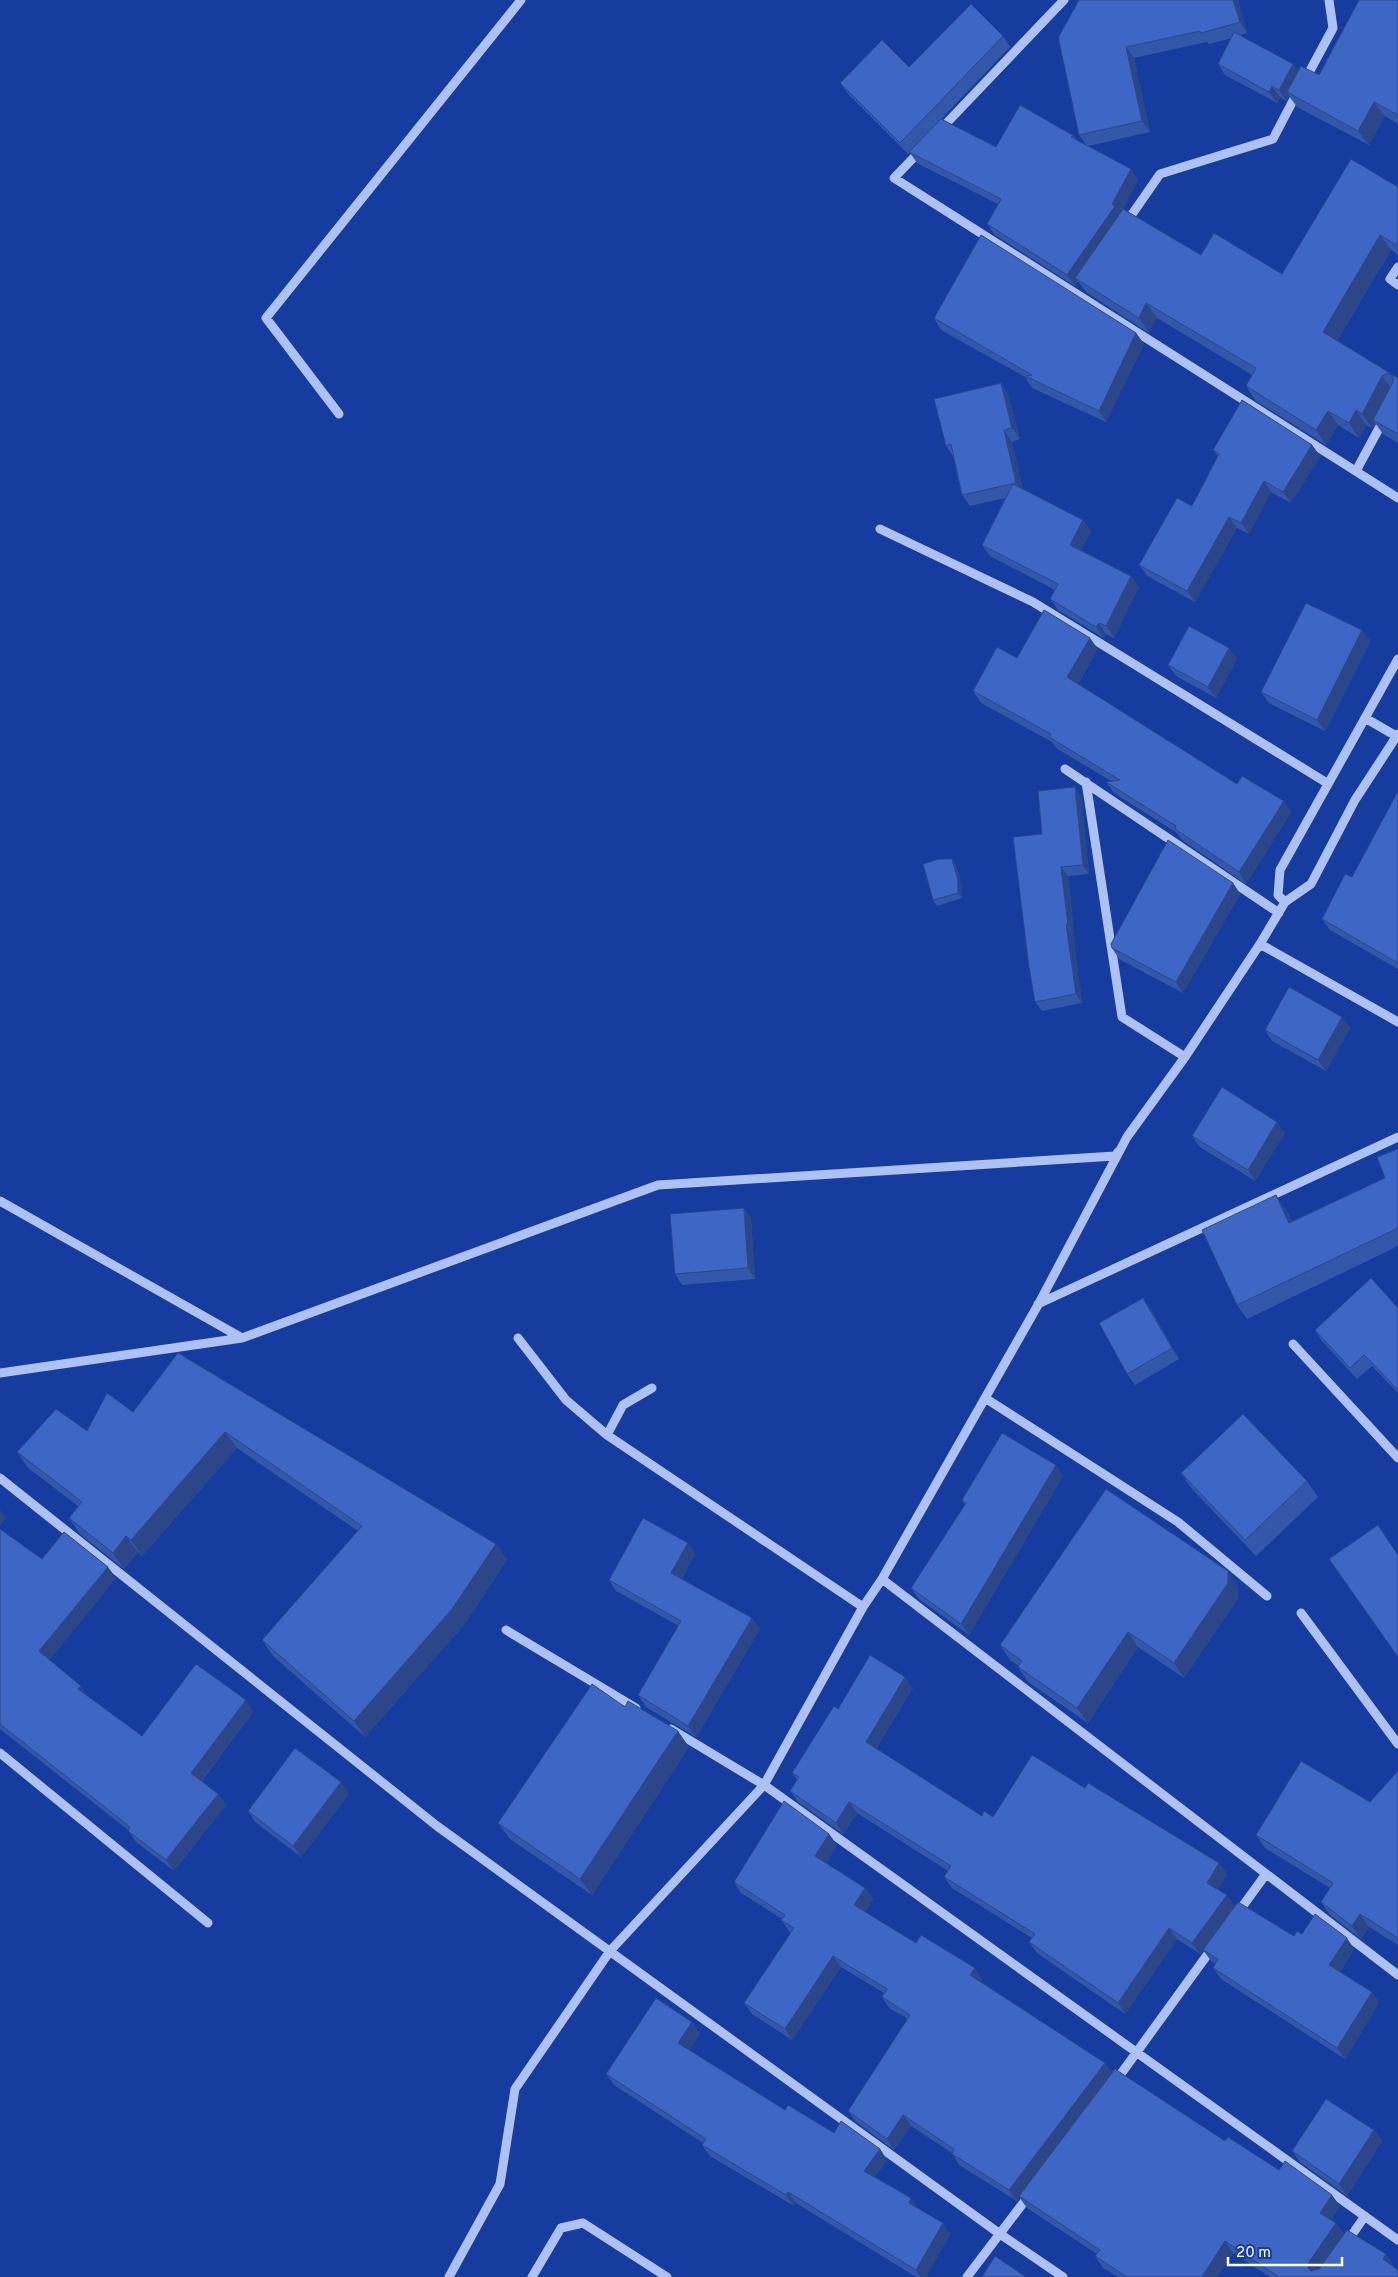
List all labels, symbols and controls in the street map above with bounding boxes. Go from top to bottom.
scale bar [1228,2234,1342,2266]
text: 20 m [1236,2244,1271,2263]

